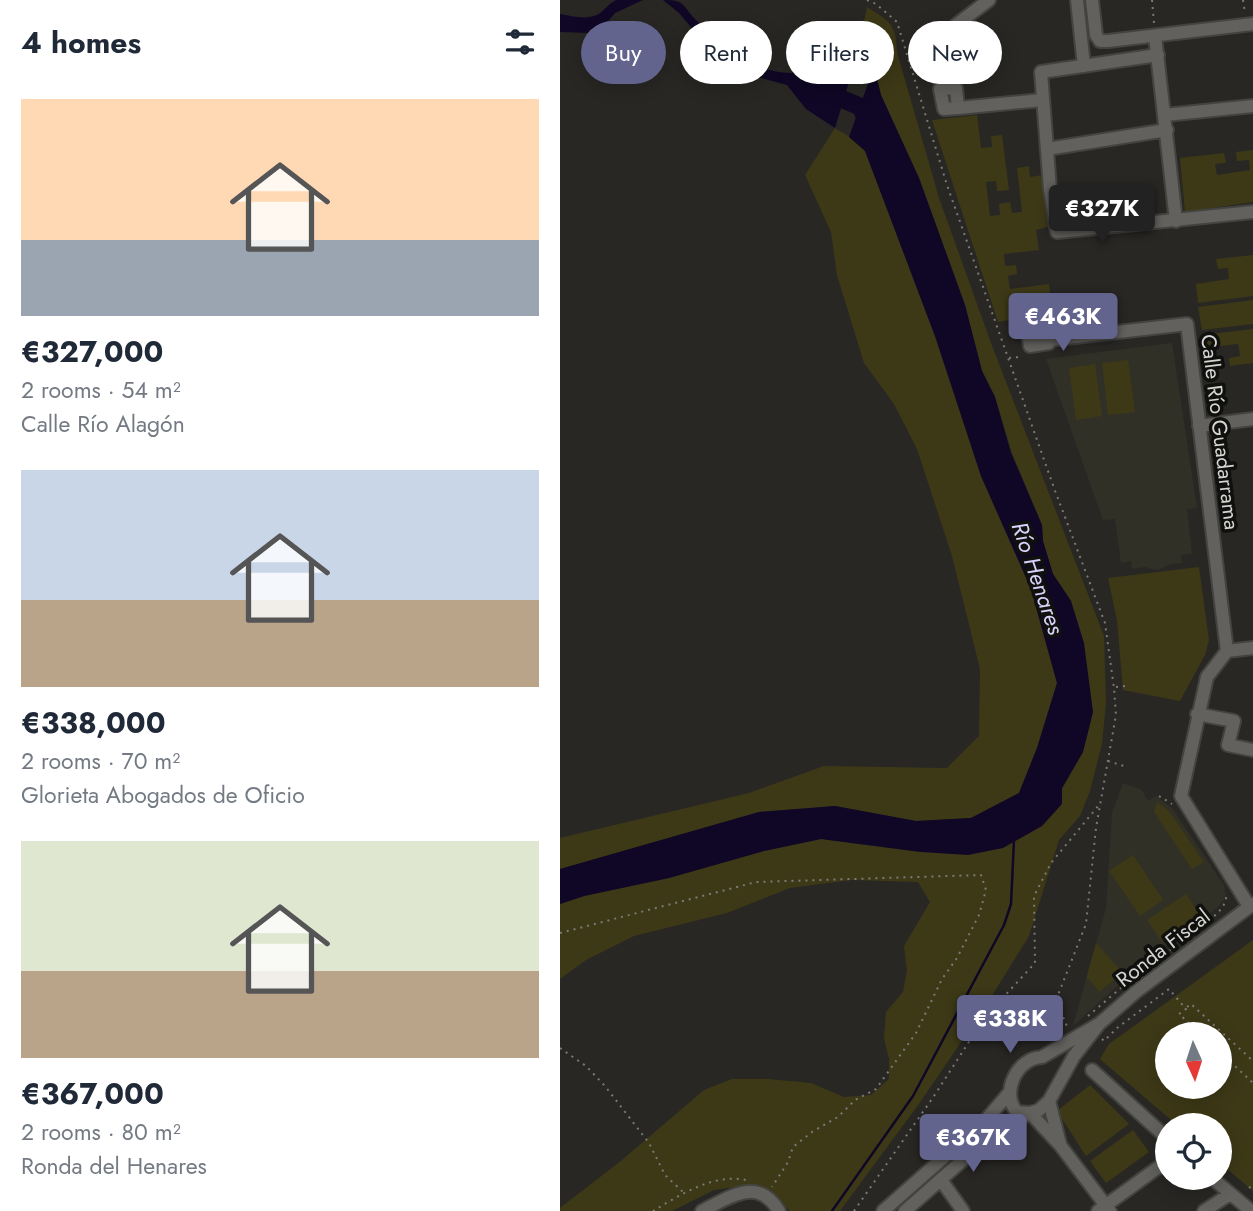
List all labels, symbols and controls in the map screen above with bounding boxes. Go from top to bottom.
text: 4 homes [21,21,141,64]
chip: Buy [581,21,666,84]
chip: Rent [680,21,772,84]
chip: Filters [786,21,894,84]
chip: New [908,21,1002,84]
icon: filters [501,23,539,61]
icon: home [217,144,343,270]
pin: €327K [1053,186,1151,245]
text: €327K [1065,191,1139,225]
pin: €463K [1014,294,1112,353]
text: €463K [1025,299,1101,333]
text: €327,000 [21,330,163,373]
street label: Calle Río Guadarrama [1193,333,1247,531]
text: 2 rooms · 54 m² [21,373,181,407]
text: Calle Río Alagón [21,407,185,441]
icon: home [217,515,343,641]
water label: Río Henares [1003,517,1073,640]
text: €338,000 [21,701,166,744]
text: 2 rooms · 70 m² [21,744,180,778]
text: Glorieta Abogados de Oficio [21,778,305,812]
icon: home [217,886,343,1012]
street label: Ronda Fiscal [1110,902,1216,994]
pin: €338K [961,996,1059,1055]
text: €338K [973,1001,1047,1035]
north arrow [1155,1022,1232,1099]
map controls [1155,1022,1232,1190]
text: €367,000 [21,1072,164,1115]
button: locate [1155,1113,1232,1190]
pin: €367K [924,1114,1022,1174]
text: 2 rooms · 80 m² [21,1115,181,1149]
text: €367K [936,1120,1010,1154]
text: Ronda del Henares [21,1149,207,1183]

